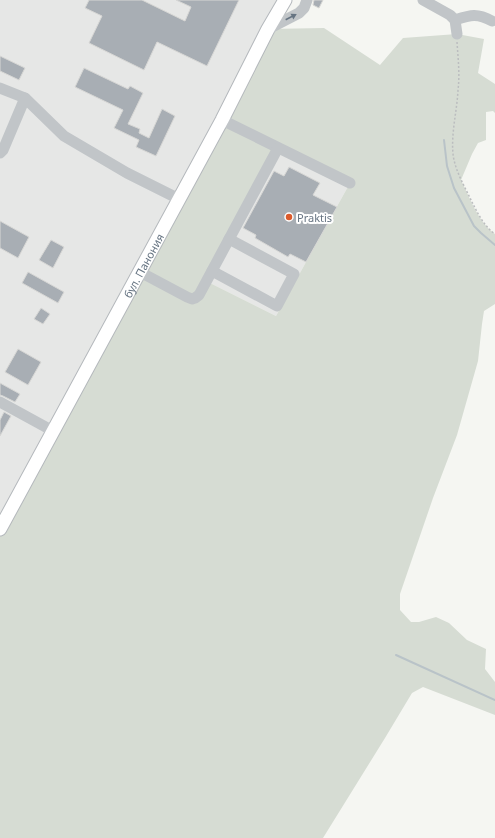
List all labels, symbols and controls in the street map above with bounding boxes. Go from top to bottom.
one-way arrow [285,14,296,20]
place label: Praktis [297,210,332,225]
marker: Praktis [284,212,294,222]
street label: бул. Панония [120,231,167,300]

